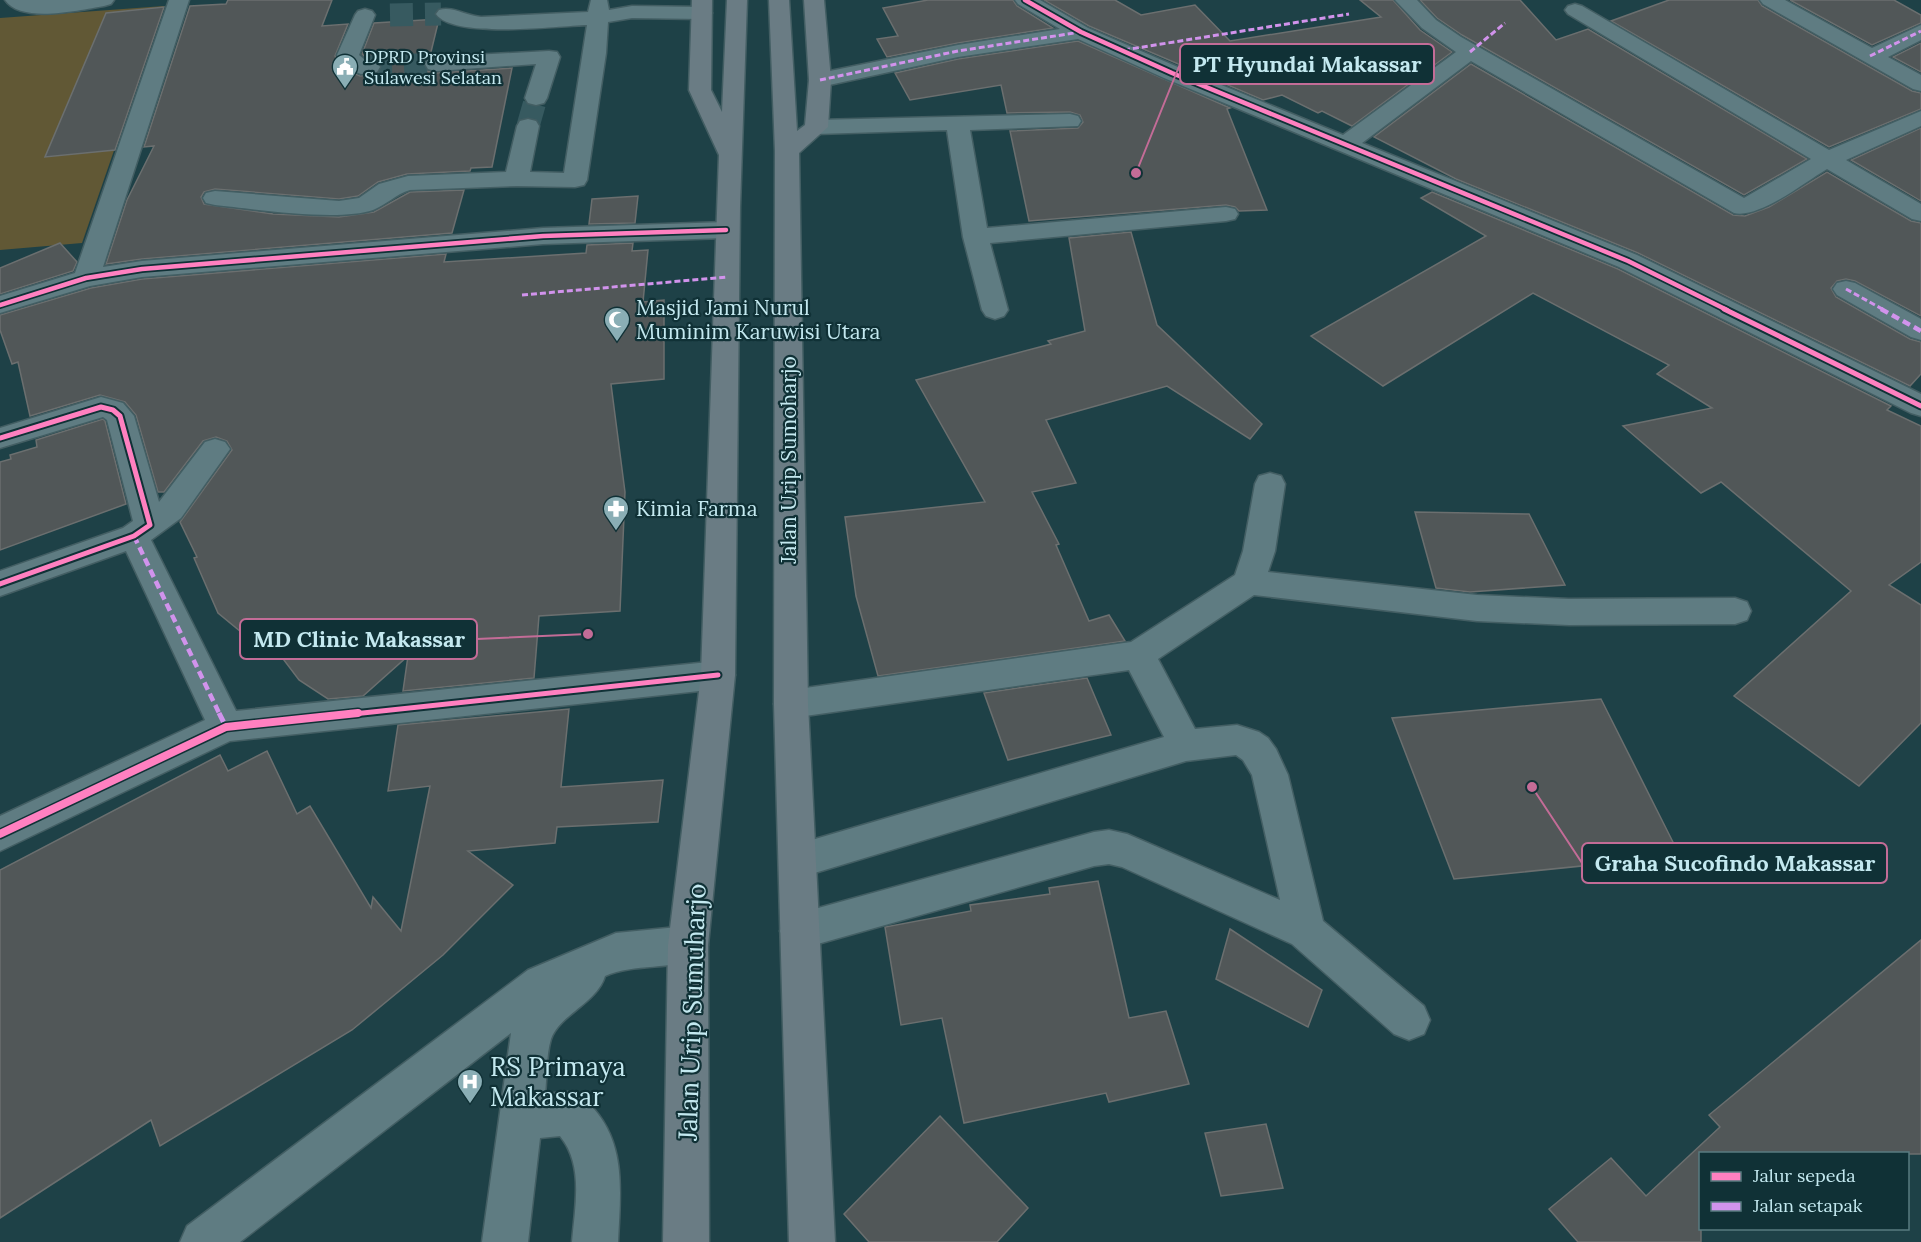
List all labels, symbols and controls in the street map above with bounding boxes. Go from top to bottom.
callout: PT Hyundai Makassar [1180,44,1434,84]
place label: DPRD Provinsi Sulawesi Selatan [364,45,502,89]
text: PT Hyundai Makassar [1192,50,1422,78]
public building icon: DPRD Provinsi Sulawesi Selatan [330,52,360,90]
place label: Masjid Jami Nurul Muminim Karuwisi Utara [636,294,881,345]
mosque icon: Masjid Jami Nurul Muminim Karuwisi Utara [602,305,632,343]
street label: Jalan Urip Sumoharjo [775,356,802,565]
pharmacy icon: Kimia Farma [601,494,631,532]
place label: Kimia Farma [636,495,758,522]
callout: MD Clinic Makassar [240,619,477,659]
text: MD Clinic Makassar [253,625,466,653]
callout: Graha Sucofindo Makassar [1582,843,1887,883]
text: Graha Sucofindo Makassar [1595,849,1876,877]
street label: Jalan Urip Sumuharjo [670,883,712,1142]
place label: RS Primaya Makassar [490,1050,626,1113]
hospital icon: RS Primaya Makassar [455,1067,485,1105]
legend [1699,1152,1909,1230]
text: Jalur sepeda [1752,1164,1855,1187]
text: Jalan setapak [1752,1194,1863,1217]

